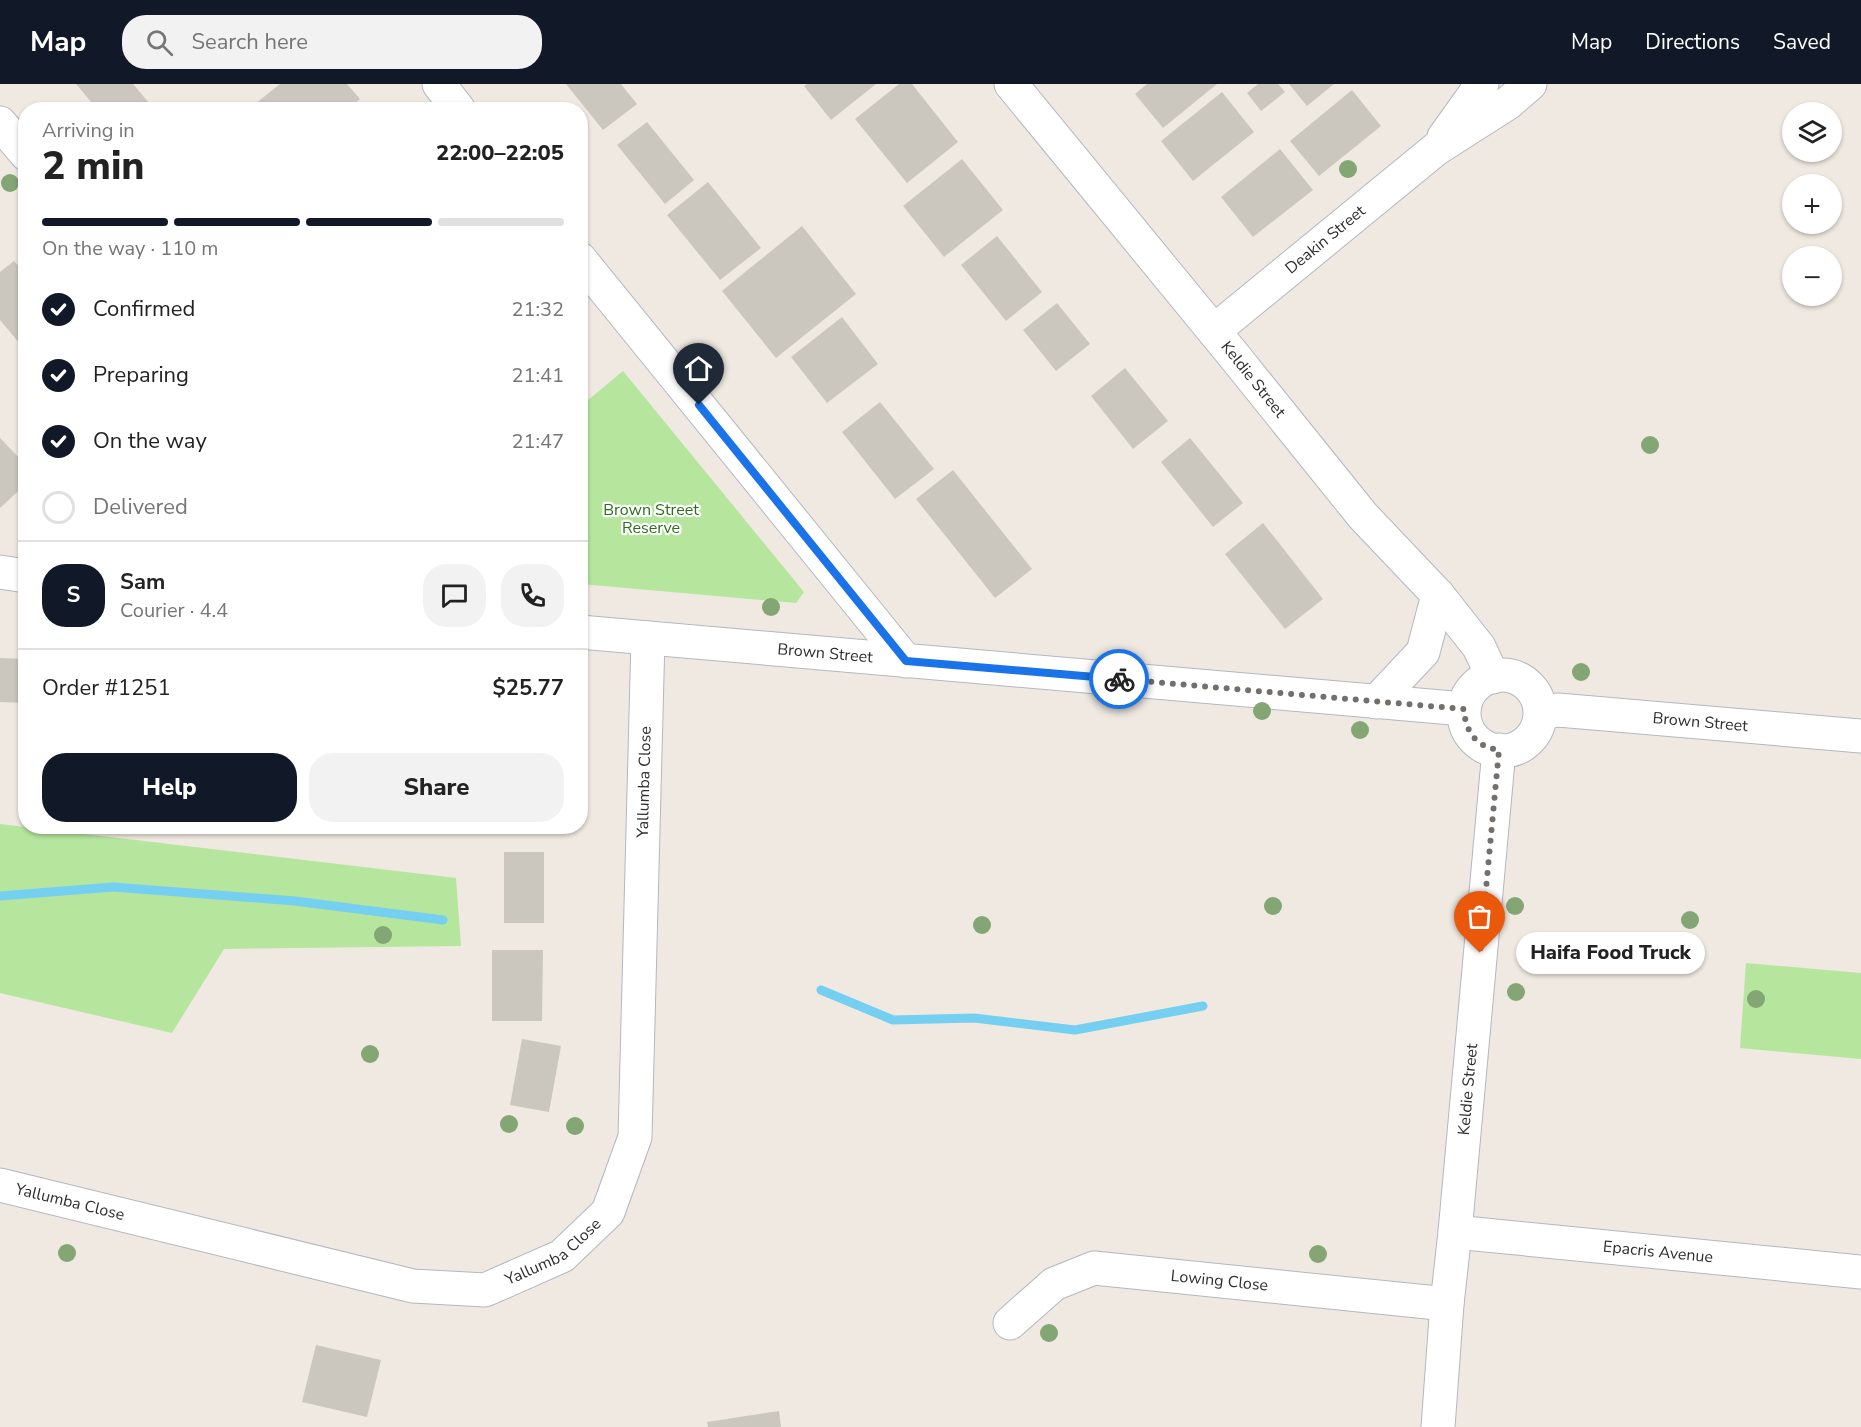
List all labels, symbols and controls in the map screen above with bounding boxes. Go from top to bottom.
search box [122,15,542,69]
text: Map [30,23,86,61]
icon: search [143,26,176,59]
text: Search here [191,27,308,57]
text: Map [1571,28,1612,56]
text: Directions [1645,28,1740,56]
text: Saved [1773,28,1831,56]
map controls [1782,102,1842,306]
button: layers [1782,102,1842,162]
text: Arriving in [42,117,135,144]
text: 22:00–22:05 [436,138,564,168]
text: 2 min [42,140,145,193]
button: + [1782,174,1842,234]
street label: Deakin Street [1281,200,1370,279]
text: On the way · 110 m [42,235,218,262]
button: − [1782,246,1842,306]
icon: check [42,293,75,326]
text: Confirmed [93,294,195,324]
text: 21:32 [511,296,564,323]
street label: Keldie Street [1216,337,1291,423]
pin [673,343,724,405]
icon: home [682,352,715,385]
icon: check [42,359,75,392]
text: Preparing [93,360,189,390]
text: 21:41 [511,362,564,389]
icon: check [42,425,75,458]
text: On the way [93,426,207,456]
text: 21:47 [511,428,564,455]
text: Delivered [93,492,188,522]
park label: Brown Street Reserve [603,499,699,539]
button: chat [423,564,486,627]
button: phone [501,564,564,627]
text: Sam [120,567,165,597]
text: S [67,580,80,610]
text: Courier · 4.4 [120,597,228,624]
street label: Brown Street [776,638,874,668]
courier [1089,649,1149,709]
icon: bike [1103,663,1136,696]
text: Order #1251 [42,673,171,703]
text: $25.77 [493,673,564,703]
street label: Brown Street [1652,707,1749,737]
street label: Yallumba Close [632,726,657,839]
button: Help [42,753,297,822]
button: Share [309,753,564,822]
pin [1454,891,1505,953]
icon: bag [1463,900,1496,933]
callout: Haifa Food Truck [1516,932,1705,974]
text: Haifa Food Truck [1530,939,1691,966]
street label: Keldie Street [1453,1042,1483,1136]
street label: Yallumba Close [12,1178,127,1226]
street label: Yallumba Close [501,1213,606,1291]
street label: Epacris Avenue [1602,1236,1714,1268]
street label: Lowing Close [1170,1265,1269,1297]

